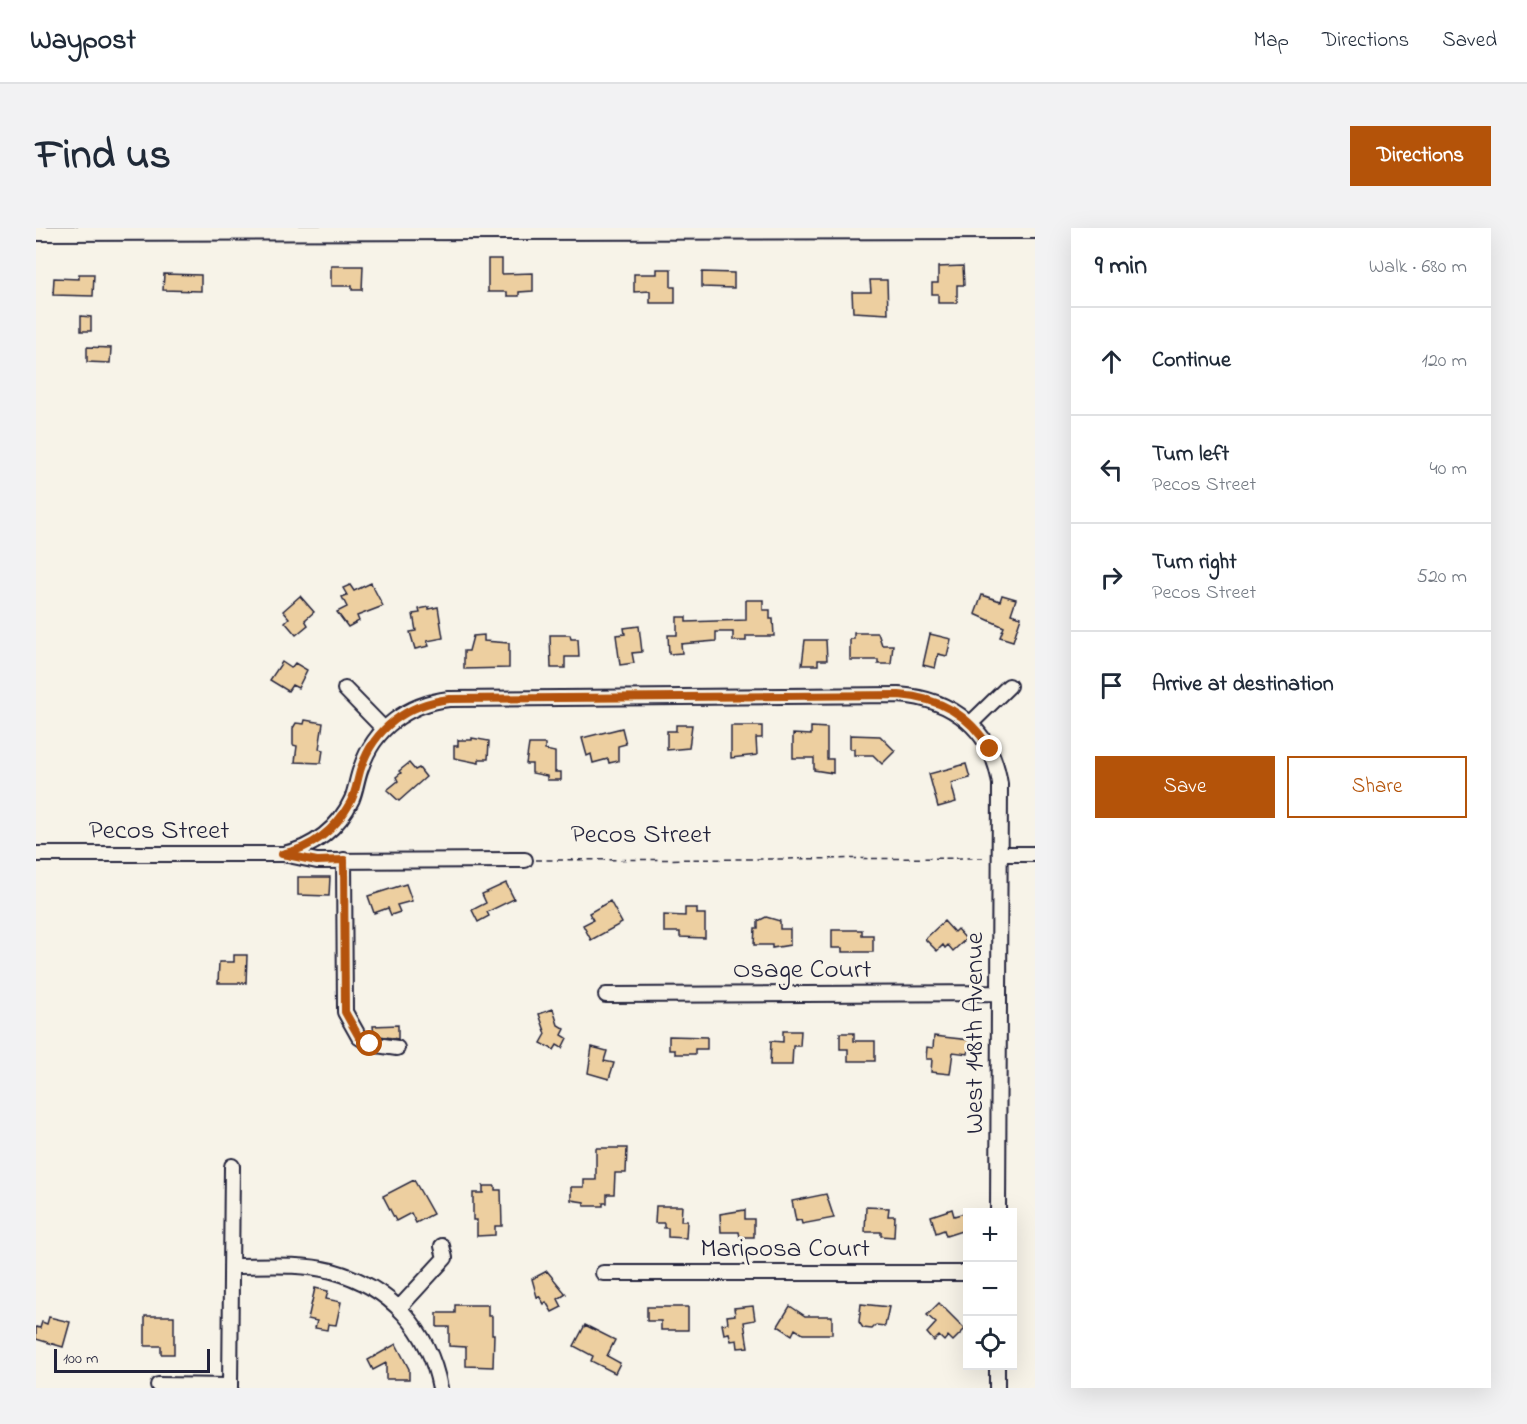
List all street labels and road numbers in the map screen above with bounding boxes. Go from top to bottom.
street label: Pecos Street [89,812,229,851]
street label: Pecos Street [571,816,711,855]
street label: West 148th Avenue [956,931,995,1134]
street label: Osage Court [733,951,871,990]
street label: Mariposa Court [700,1230,870,1269]

